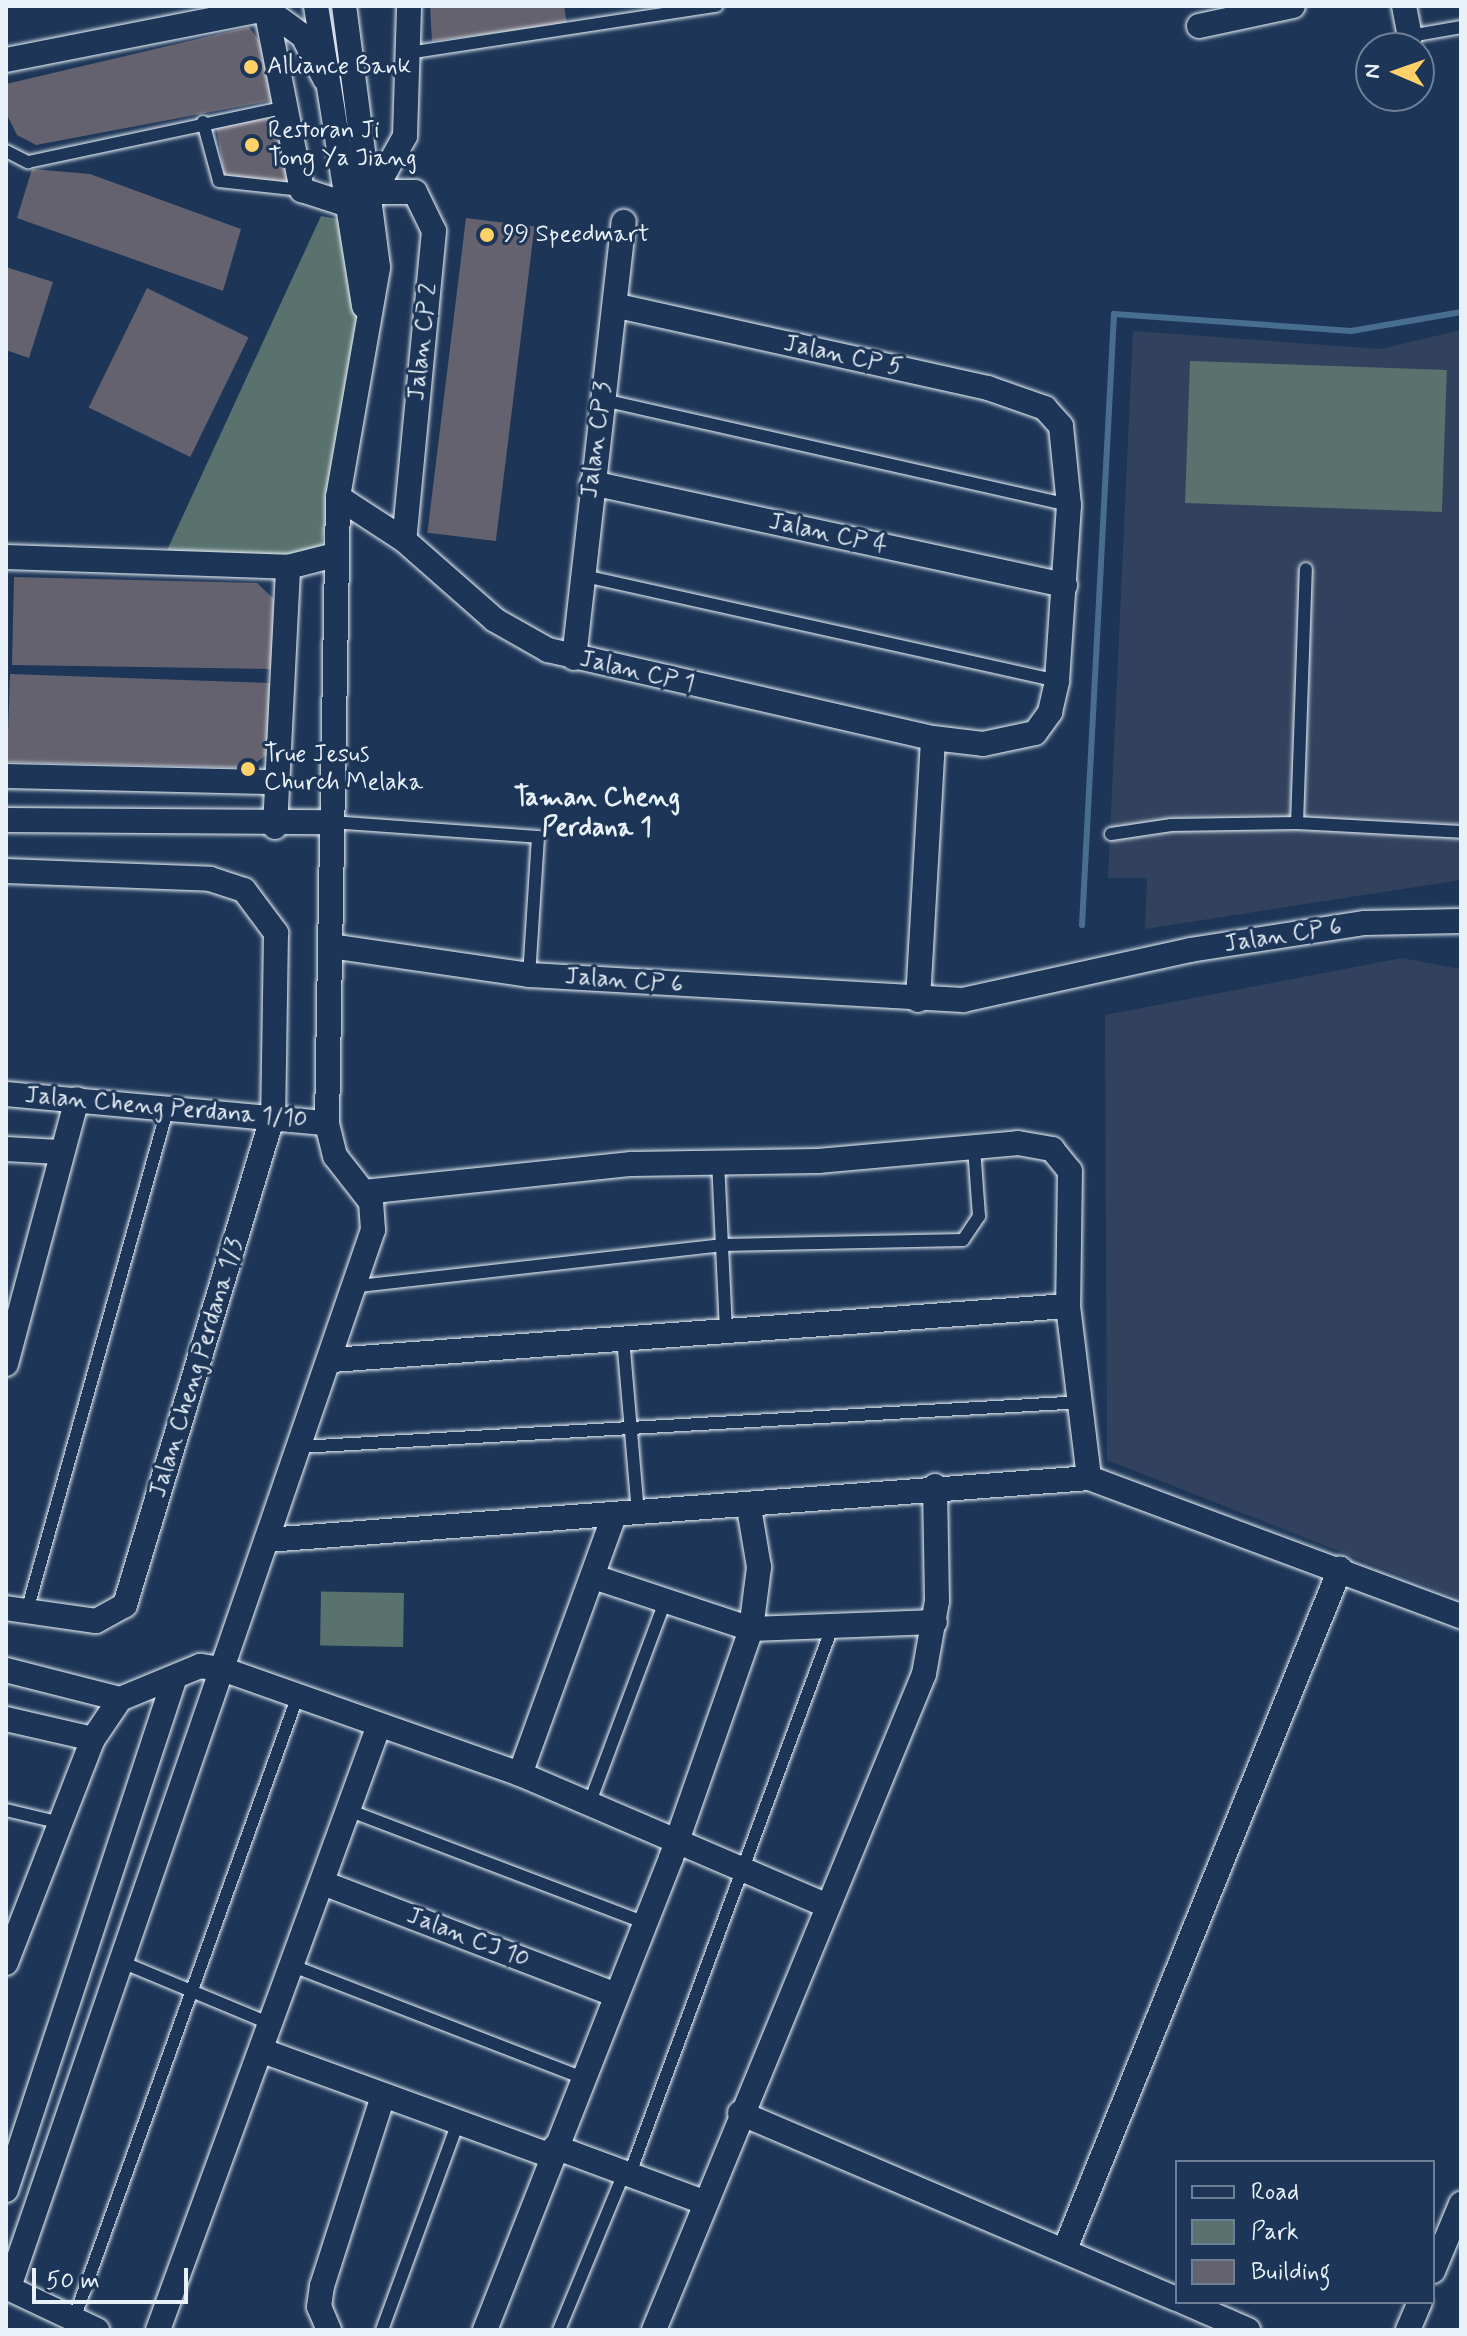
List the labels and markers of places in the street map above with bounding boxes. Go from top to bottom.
place label: Alliance Bank [267,53,408,81]
marker: Alliance Bank [242,58,260,76]
place label: Restoran Ji Tong Ya Jiang [268,117,412,173]
marker: Restoran Ji Tong Ya Jiang [243,136,261,154]
place label: 99 Speedmart [503,221,649,249]
marker: 99 Speedmart [478,226,496,244]
place label: True Jesus Church Melaka [264,741,423,797]
marker: True Jesus Church Melaka [239,760,257,778]

